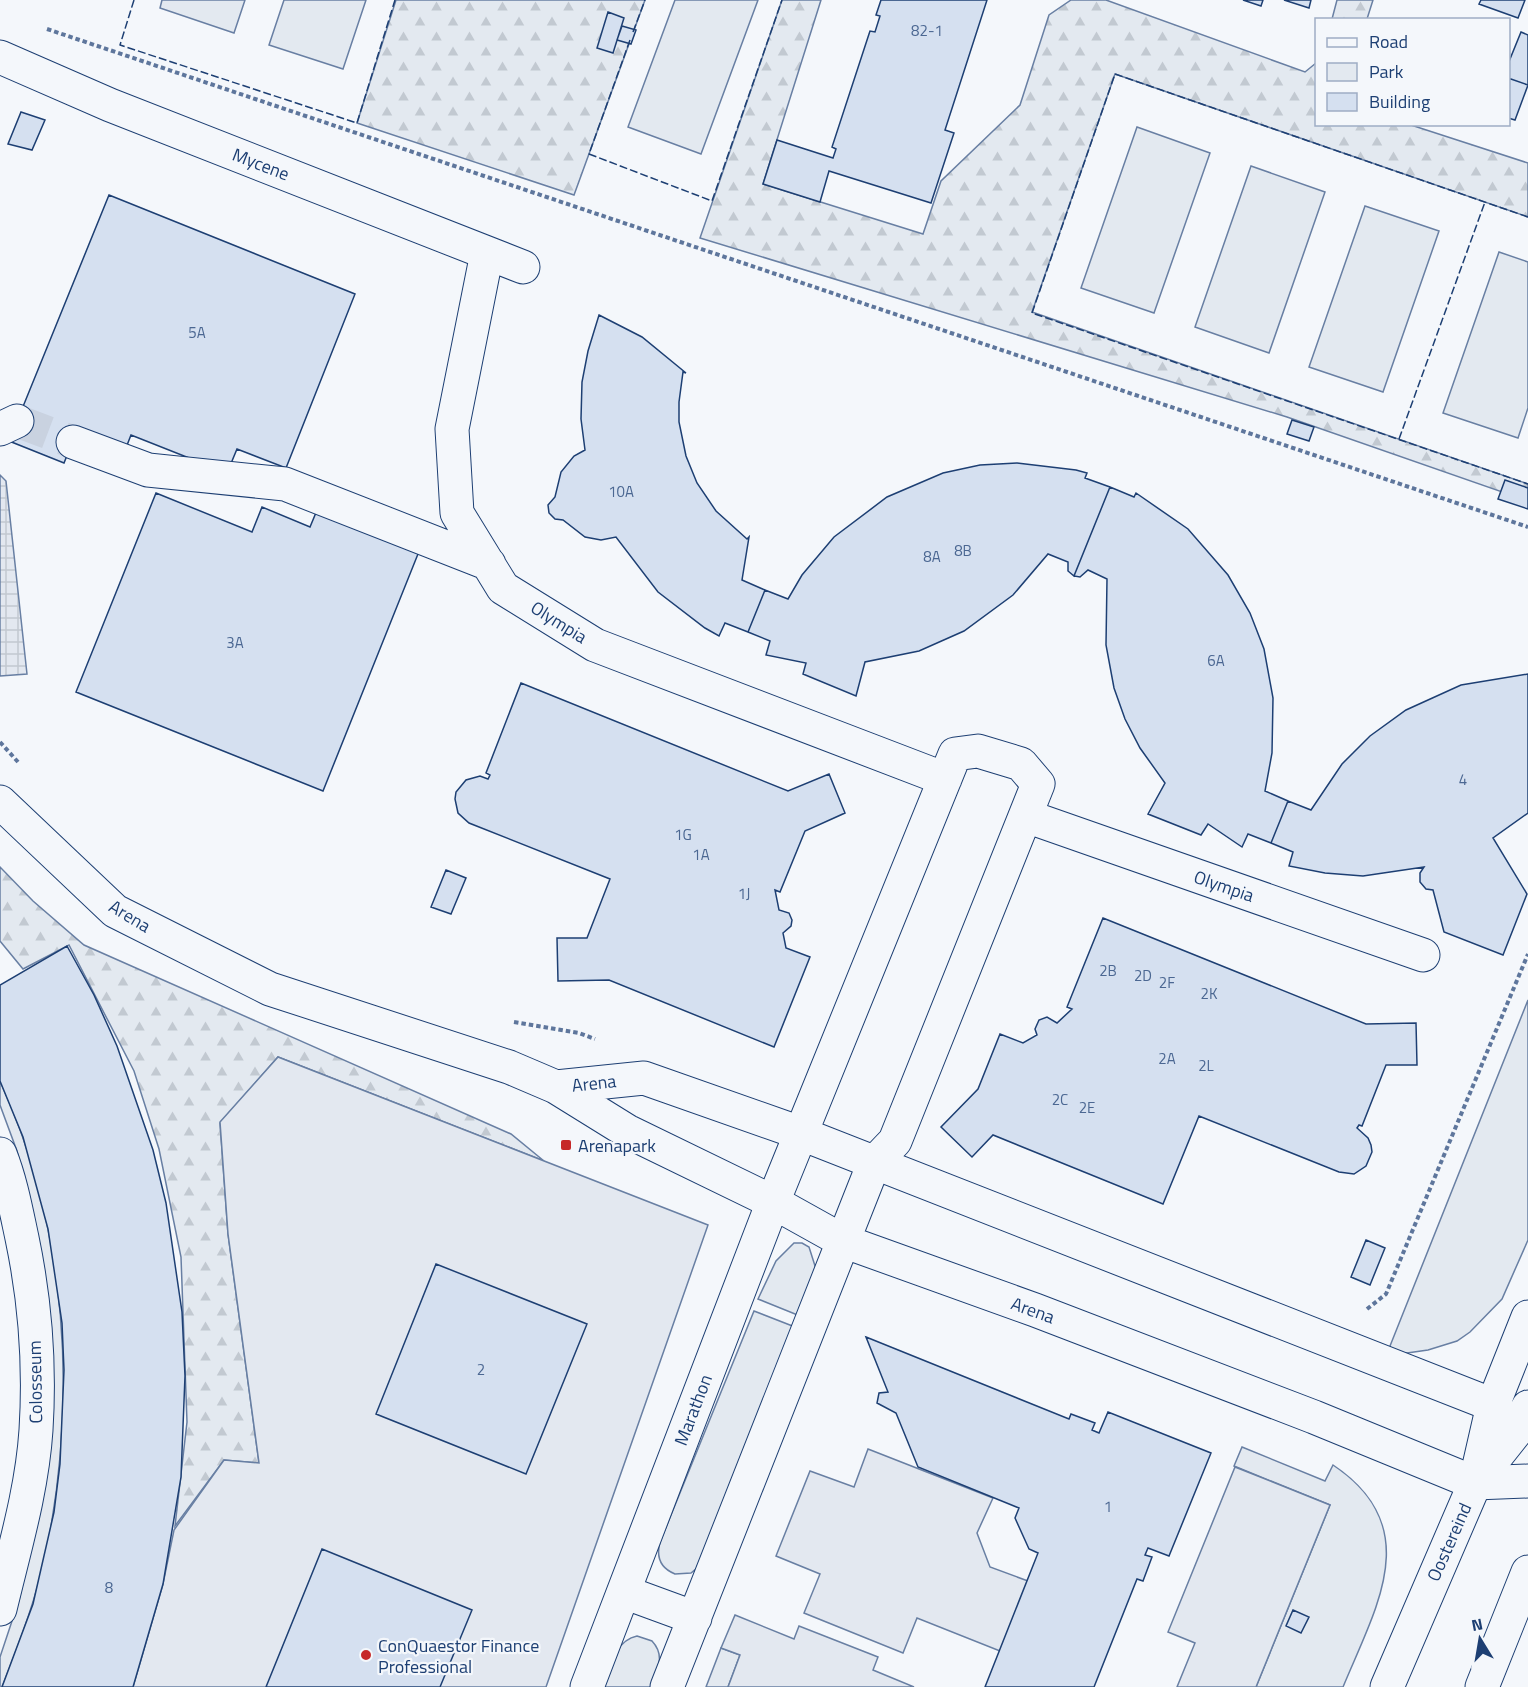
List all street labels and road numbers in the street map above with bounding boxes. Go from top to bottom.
street label: Mycene [229,141,293,187]
street label: Olympia [525,594,593,650]
street label: Olympia [1190,863,1258,909]
street label: Arena [104,893,156,939]
street label: Arena [570,1067,618,1099]
street label: Arena [1007,1290,1059,1330]
street label: Colosseum [21,1340,49,1424]
street label: Marathon [667,1370,719,1450]
street label: Oostereind [1420,1498,1478,1586]

